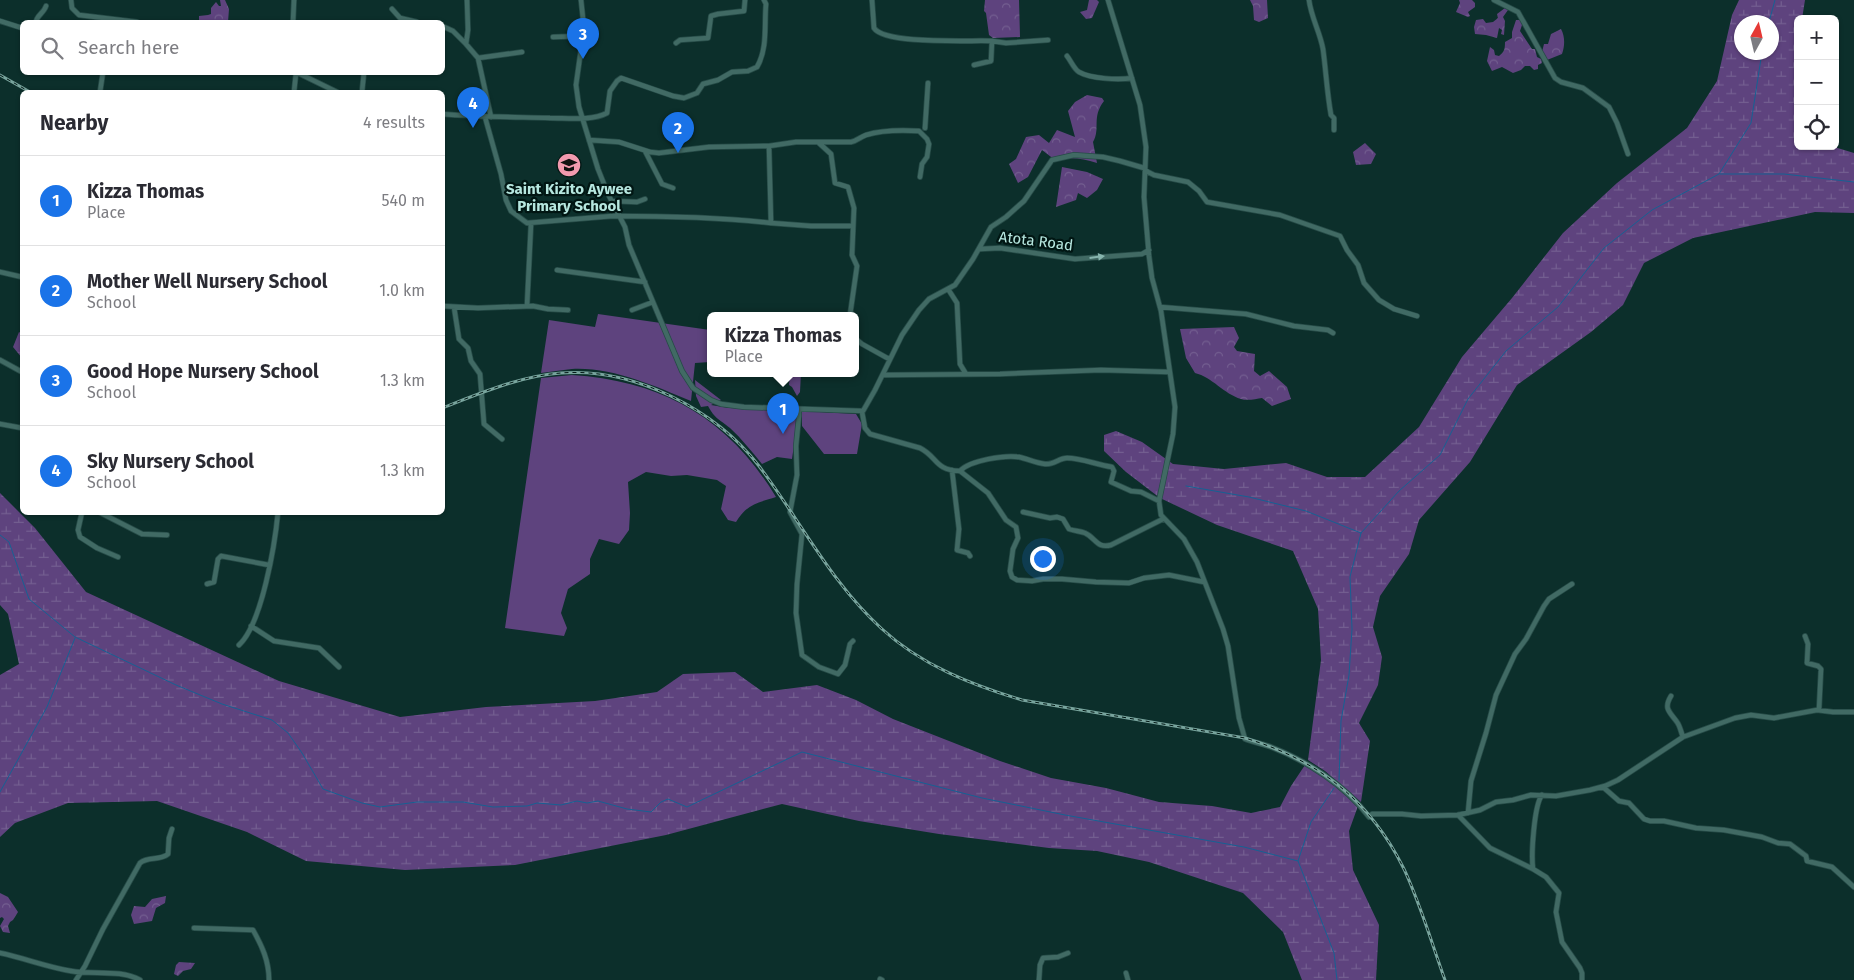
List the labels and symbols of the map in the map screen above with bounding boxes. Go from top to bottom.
north arrow [1734,15,1779,60]
pin: 3 [567,18,599,59]
pin: 4 [457,87,489,128]
pin: 2 [662,112,694,153]
school or university icon: Saint Kizito Aywee Primary School [556,152,582,178]
place label: Saint Kizito Aywee Primary School [506,180,632,215]
street label: Atota Road [998,228,1074,254]
one-way arrow [1090,253,1106,261]
pin: 1 [767,393,799,434]
your location [1030,546,1056,572]

